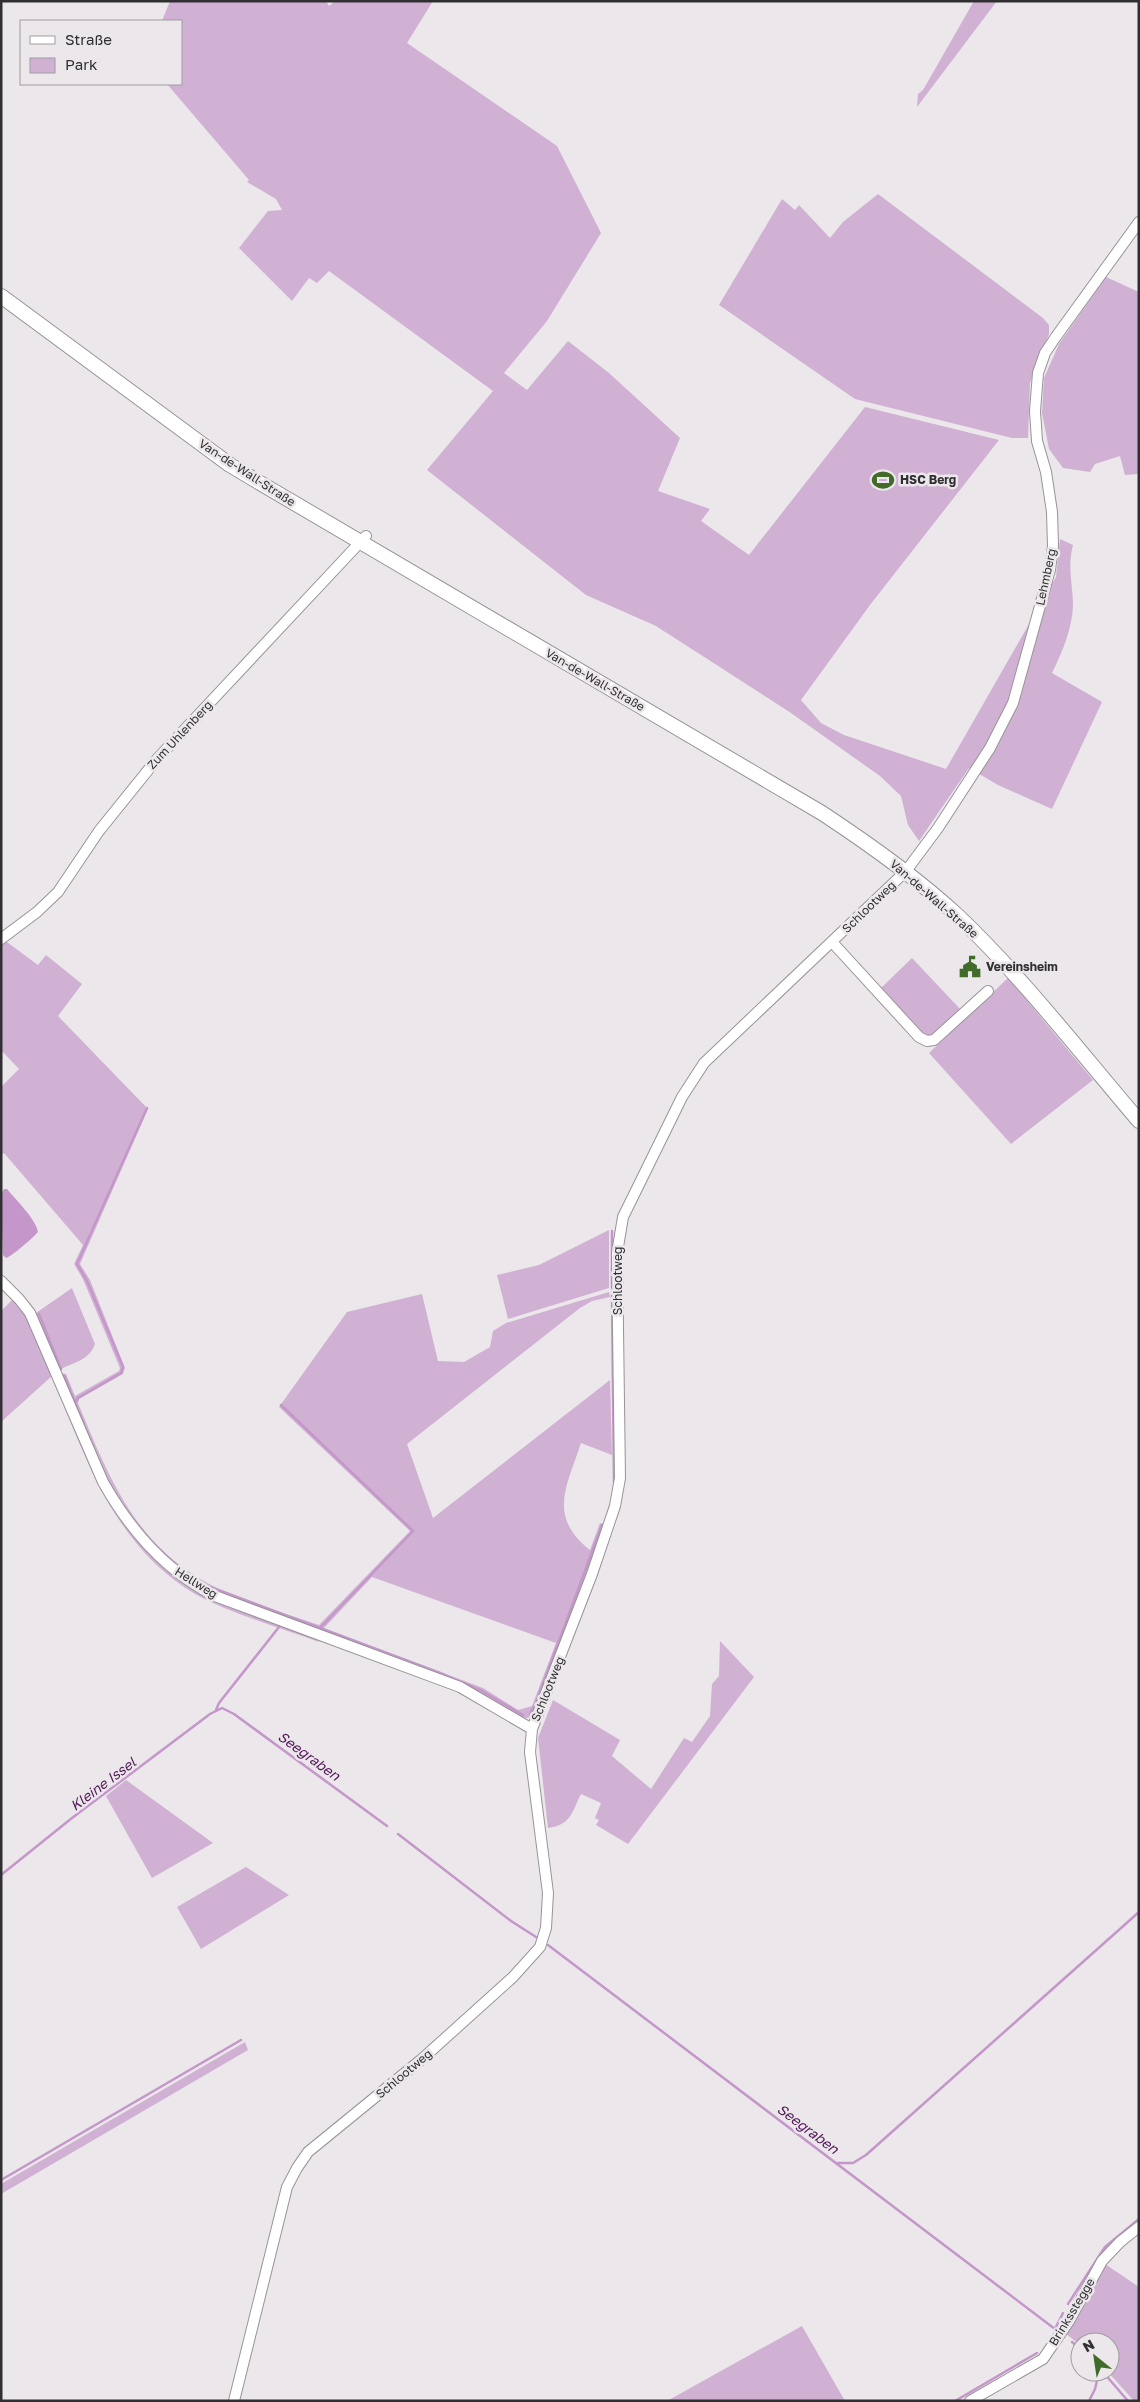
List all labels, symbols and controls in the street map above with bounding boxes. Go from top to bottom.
legend [20,20,182,85]
text: Straße [65,30,112,48]
text: Park [65,55,98,73]
street label: Van-de-Wall-Straße [196,436,298,509]
sports icon: HSC Berg [870,467,896,493]
place label: HSC Berg [900,472,956,487]
street label: Lehmberg [1032,547,1059,607]
street label: Van-de-Wall-Straße [543,645,648,714]
street label: Zum Uhlenberg [144,697,215,772]
street label: Van-de-Wall-Straße [887,856,982,941]
street label: Schlootweg [839,877,899,936]
public building icon: Vereinsheim [957,954,983,980]
place label: Vereinsheim [986,959,1058,974]
street label: Schlootweg [610,1247,625,1315]
street label: Hellweg [172,1564,220,1602]
street label: Schlootweg [528,1654,567,1723]
water label: Seegraben [275,1727,345,1785]
water label: Kleine Issel [67,1753,139,1814]
street label: Schlootweg [373,2046,435,2101]
water label: Seegraben [774,2100,843,2158]
street label: Brinksstegge [1045,2275,1098,2348]
north arrow [1070,2332,1120,2382]
text: N [1079,2335,1097,2355]

